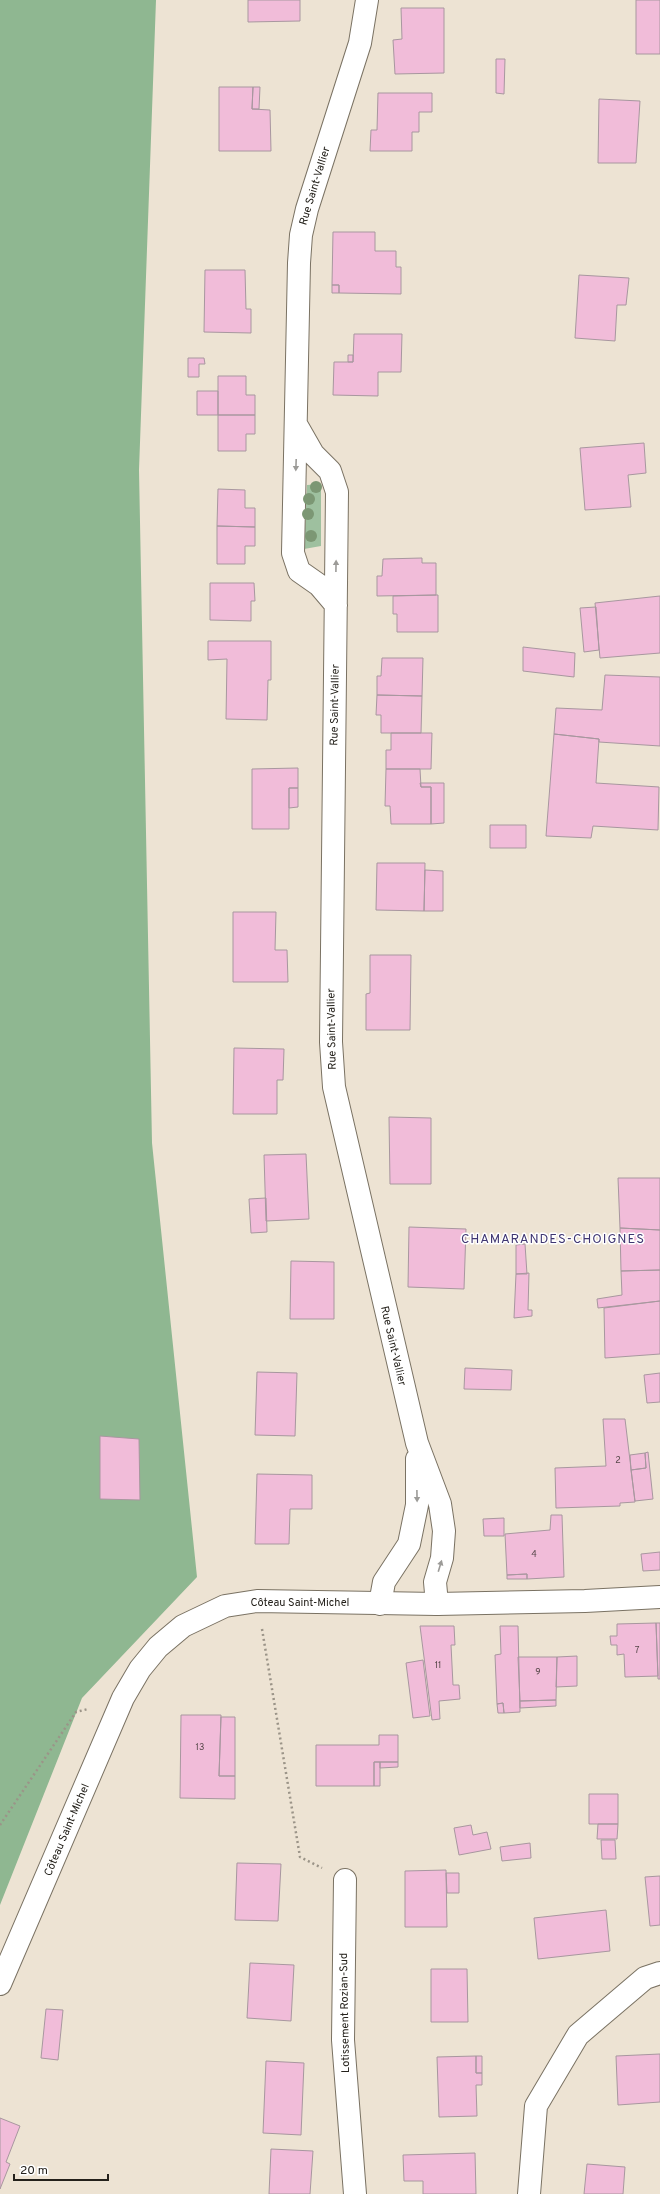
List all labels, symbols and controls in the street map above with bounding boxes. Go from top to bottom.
street label: Rue Saint-Vallier [296,144,334,227]
one-way arrow [293,459,299,472]
one-way arrow [333,559,339,572]
street label: Rue Saint-Vallier [327,663,343,746]
street label: Rue Saint-Vallier [324,987,340,1070]
district label: CHAMARANDES-CHOIGNES [461,1232,645,1248]
street label: Rue Saint-Vallier [377,1305,409,1388]
house number: 2 [615,1455,621,1466]
one-way arrow [414,1490,420,1503]
house number: 4 [531,1549,537,1560]
one-way arrow [437,1559,443,1571]
street label: Côteau Saint-Michel [251,1596,349,1610]
house number: 7 [635,1645,640,1656]
house number: 11 [435,1660,441,1671]
house number: 9 [535,1667,541,1678]
house number: 13 [196,1742,204,1753]
street label: Côteau Saint-Michel [41,1782,93,1878]
street label: Lotissement Rozian-Sud [337,1953,353,2073]
scale bar [14,2156,108,2182]
text: 20 m [20,2163,48,2179]

